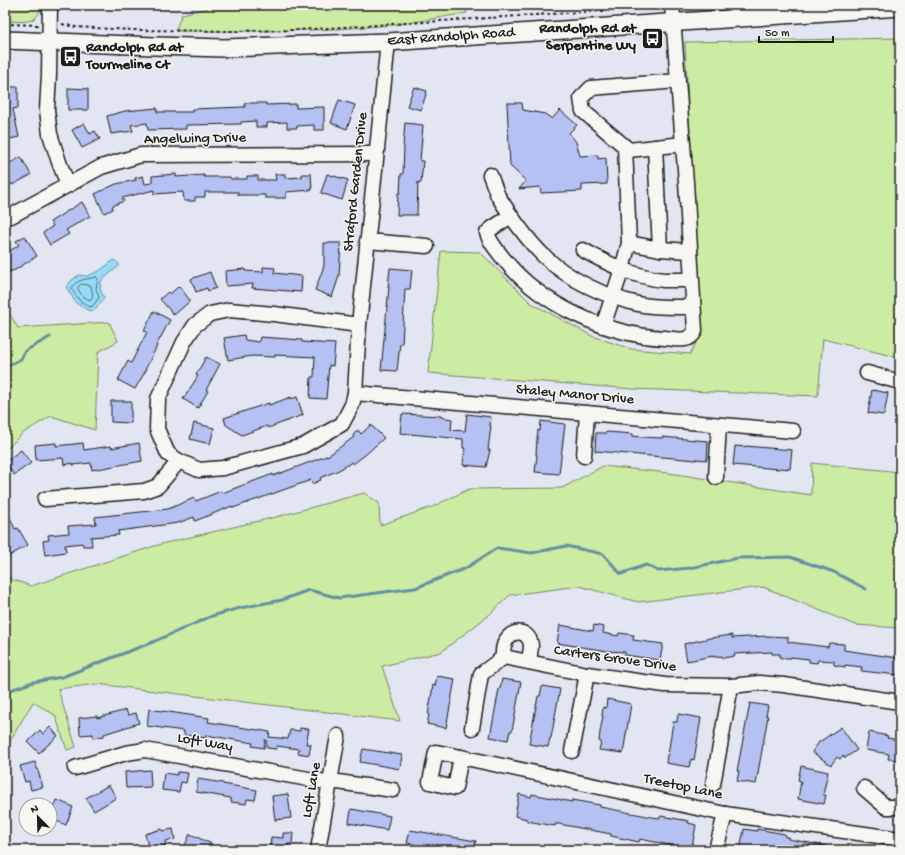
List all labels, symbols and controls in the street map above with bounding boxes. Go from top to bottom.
scale bar [759,18,833,44]
place label: Randolph Rd at Serpentine Wy [538,20,638,55]
street label: East Randolph Road [387,23,517,50]
bus stop icon: Randolph Rd at Serpentine Wy [639,25,665,51]
text: 50 m [765,27,790,41]
place label: Randolph Rd at Tourmeline Ct [85,39,185,74]
bus stop icon: Randolph Rd at Tourmeline Ct [58,44,84,70]
street label: Straford Garden Drive [340,111,372,252]
street label: Angelwing Drive [144,129,247,149]
street label: Staley Manor Drive [515,381,635,409]
street label: Carters Grove Drive [553,642,677,677]
street label: Loft Way [176,729,235,757]
street label: Loft Lane [298,760,326,819]
street label: Treetop Lane [641,770,724,804]
north arrow [18,797,58,837]
text: N [29,803,41,817]

